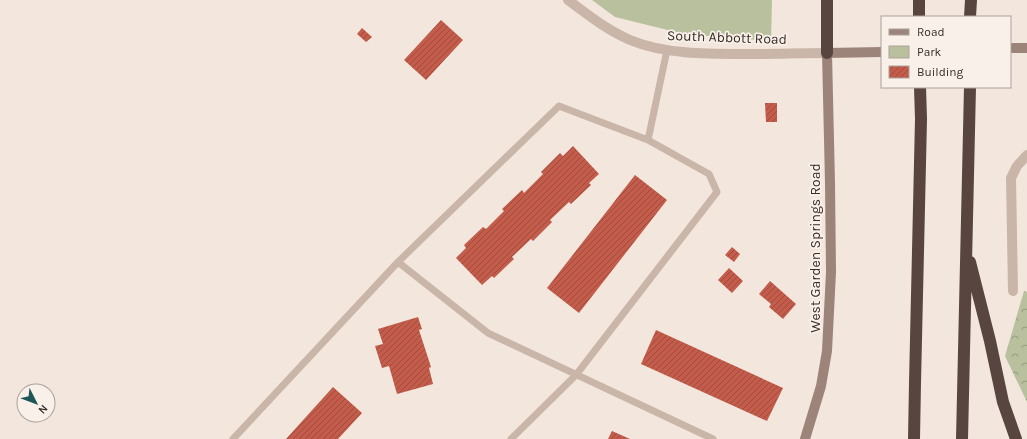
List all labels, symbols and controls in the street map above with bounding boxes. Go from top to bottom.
legend [881,16,1011,88]
text: Road [917,25,945,39]
street label: South Abbott Road [667,27,787,48]
text: Park [917,45,942,59]
text: Building [917,65,964,79]
street label: West Garden Springs Road [807,163,824,333]
north arrow [16,383,56,423]
text: N [36,402,51,417]

